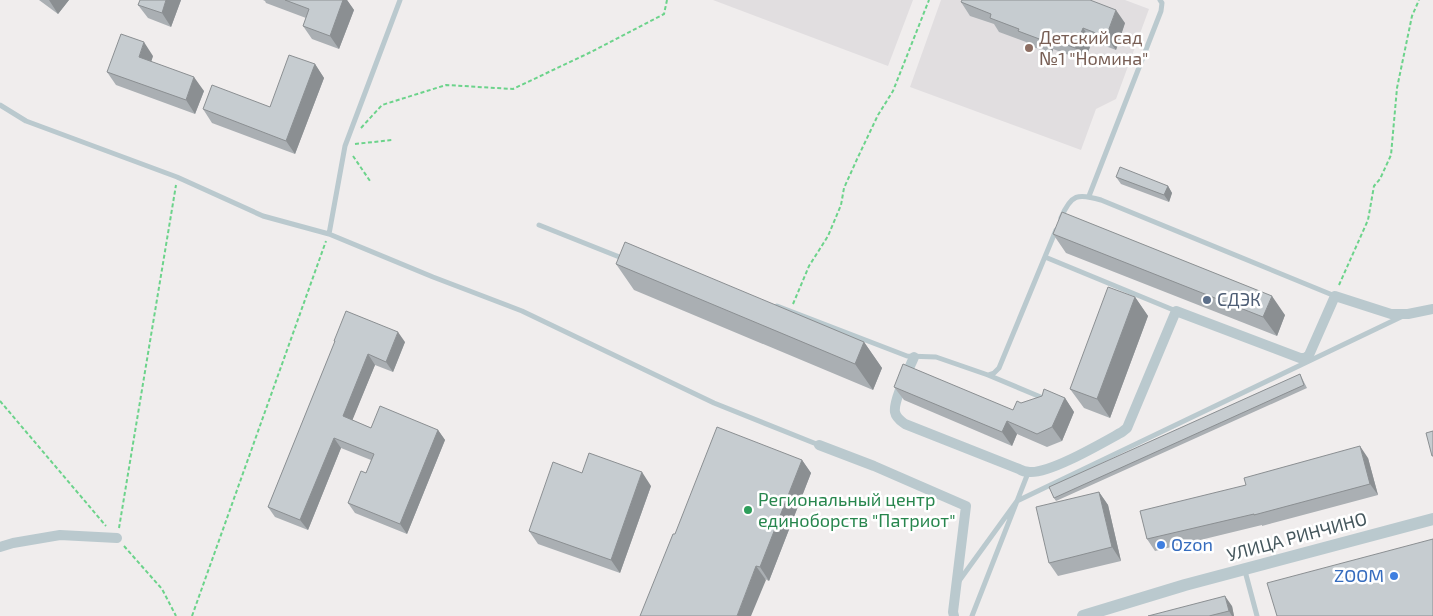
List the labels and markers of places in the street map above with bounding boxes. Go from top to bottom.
place label: Детский сад №1 "Номина" [1039,26,1148,69]
marker: Детский сад №1 "Номина" [1023,42,1035,54]
place label: СДЭК [1217,288,1261,310]
marker: СДЭК [1201,294,1213,306]
place label: Региональный центр единоборств "Патриот" [758,488,956,531]
marker: Региональный центр единоборств "Патриот" [742,504,754,516]
place label: Ozon [1171,533,1213,555]
marker: Ozon [1155,539,1167,551]
place label: ZOOM [1334,564,1384,586]
marker: ZOOM [1388,570,1400,582]

